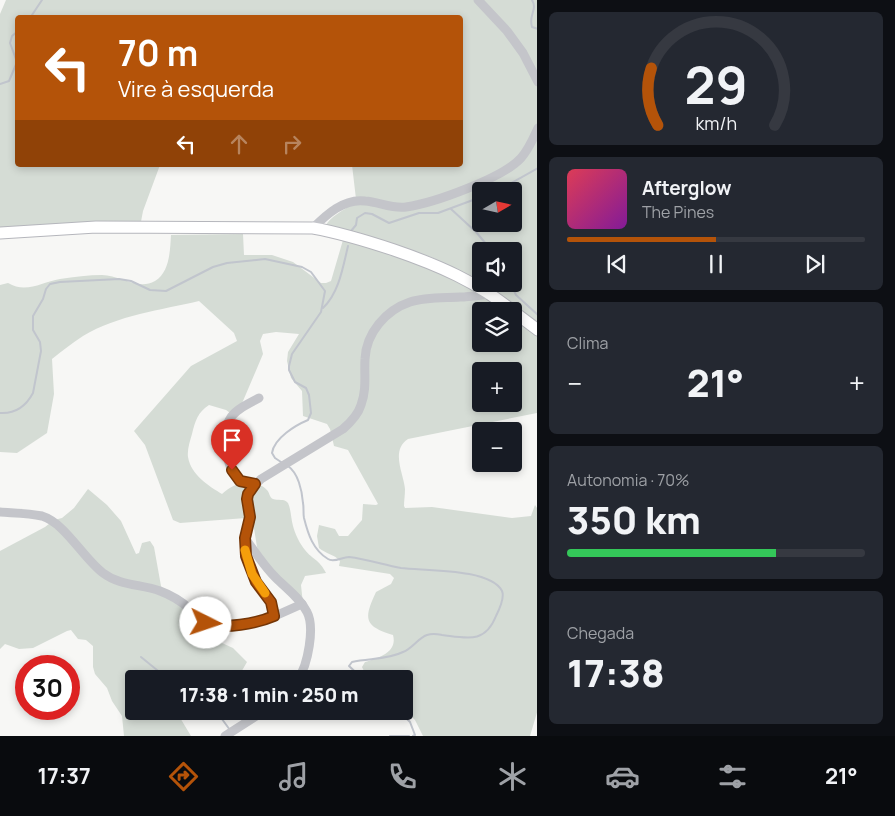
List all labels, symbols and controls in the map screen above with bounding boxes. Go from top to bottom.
text: 70 m [118,29,198,77]
icon: left [35,35,100,100]
text: 29 [684,49,748,120]
text: Vire à esquerda [118,74,274,104]
text: km/h [695,111,737,135]
icon: left [172,130,200,158]
icon: ahead [225,130,253,158]
icon: right [278,130,306,158]
text: Afterglow [642,175,731,201]
north arrow [472,182,522,232]
map controls [472,182,522,472]
text: The Pines [642,201,714,223]
button: sound [472,242,522,292]
icon: previous [603,250,631,278]
icon: pause [702,250,730,278]
icon: next [801,250,829,278]
button: layers [472,302,522,352]
text: Clima [567,332,608,354]
text: 21° [687,356,744,408]
button: + [472,362,522,412]
text: − [567,364,582,402]
text: + [849,364,865,402]
pin [211,419,253,470]
button: − [472,422,522,472]
icon: arrive [218,426,246,454]
text: Autonomia · 70% [567,469,690,491]
text: 350 km [567,493,701,545]
position arrow [179,596,231,648]
text: Chegada [567,622,634,644]
text: 17:38 [567,646,665,698]
speed limit sign: 30 [15,655,80,720]
text: 17:38 · 1 min · 250 m [180,682,358,708]
icon: directions [166,759,201,794]
icon: music [276,759,311,794]
icon: phone [385,759,420,794]
icon: climate [495,759,530,794]
icon: car [605,759,640,794]
icon: filters [715,759,750,794]
text: 17:37 [37,761,91,791]
text: 21° [825,761,858,791]

